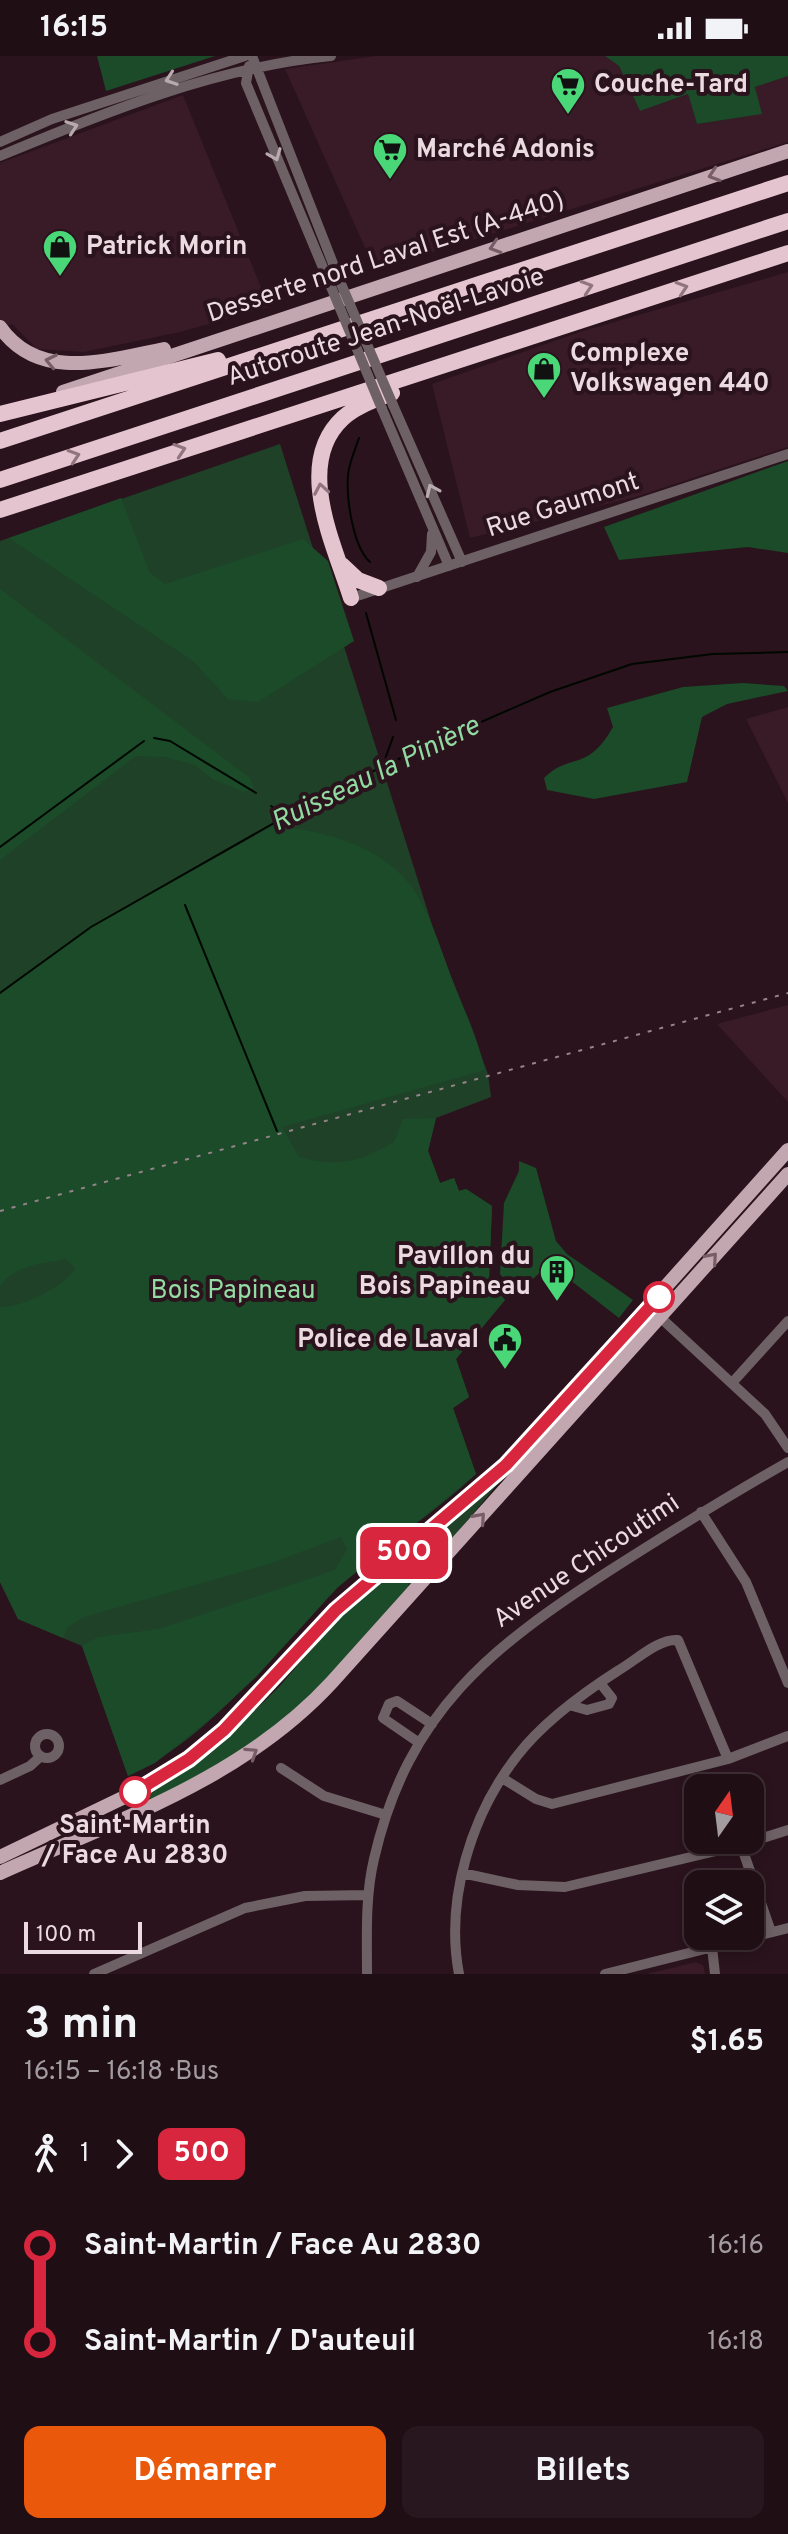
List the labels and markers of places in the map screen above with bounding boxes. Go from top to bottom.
supermarket icon: Couche-Tard [549,66,587,116]
place label: Couche-Tard [594,69,748,102]
supermarket icon: Marché Adonis [371,131,409,181]
place label: Marché Adonis [416,134,595,167]
shop icon: Patrick Morin [41,228,79,278]
place label: Patrick Morin [86,231,247,264]
place label: Complexe Volkswagen 440 [570,338,770,401]
shop icon: Complexe Volkswagen 440 [525,350,563,400]
place label: Pavillon du Bois Papineau [359,1241,531,1304]
building icon: Pavillon du Bois Papineau [538,1253,576,1303]
unlabelled marker [644,1282,674,1312]
public building icon: Police de Laval [486,1321,524,1371]
place label: Police de Laval [297,1324,479,1357]
marker: Saint-Martin / Face Au 2830 [120,1777,150,1807]
place label: Saint-Martin / Face Au 2830 [41,1810,228,1873]

